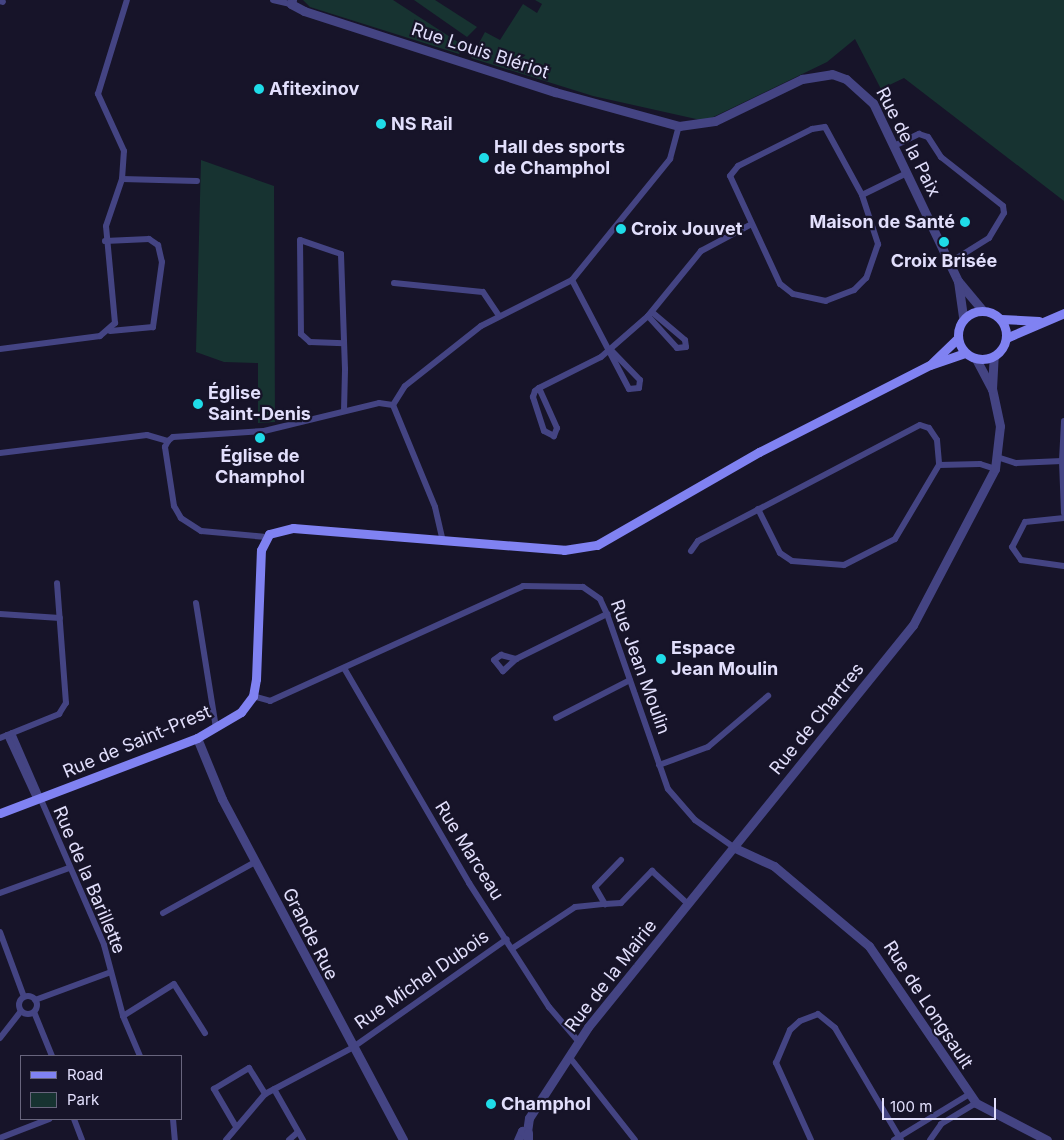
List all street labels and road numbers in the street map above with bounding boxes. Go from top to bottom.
street label: Rue Louis Blériot [409,19,551,83]
street label: Rue de la Paix [871,84,945,200]
street label: Rue Jean Moulin [606,597,674,737]
street label: Rue de Chartres [765,659,869,779]
street label: Rue de Saint-Prest [60,701,214,783]
street label: Rue Marceau [430,798,508,904]
street label: Rue de la Barillette [48,803,130,957]
street label: Grande Rue [278,884,342,984]
street label: Rue de la Mairie [560,916,662,1036]
street label: Rue Michel Dubois [351,926,493,1034]
street label: Rue de Longsault [879,937,977,1073]

